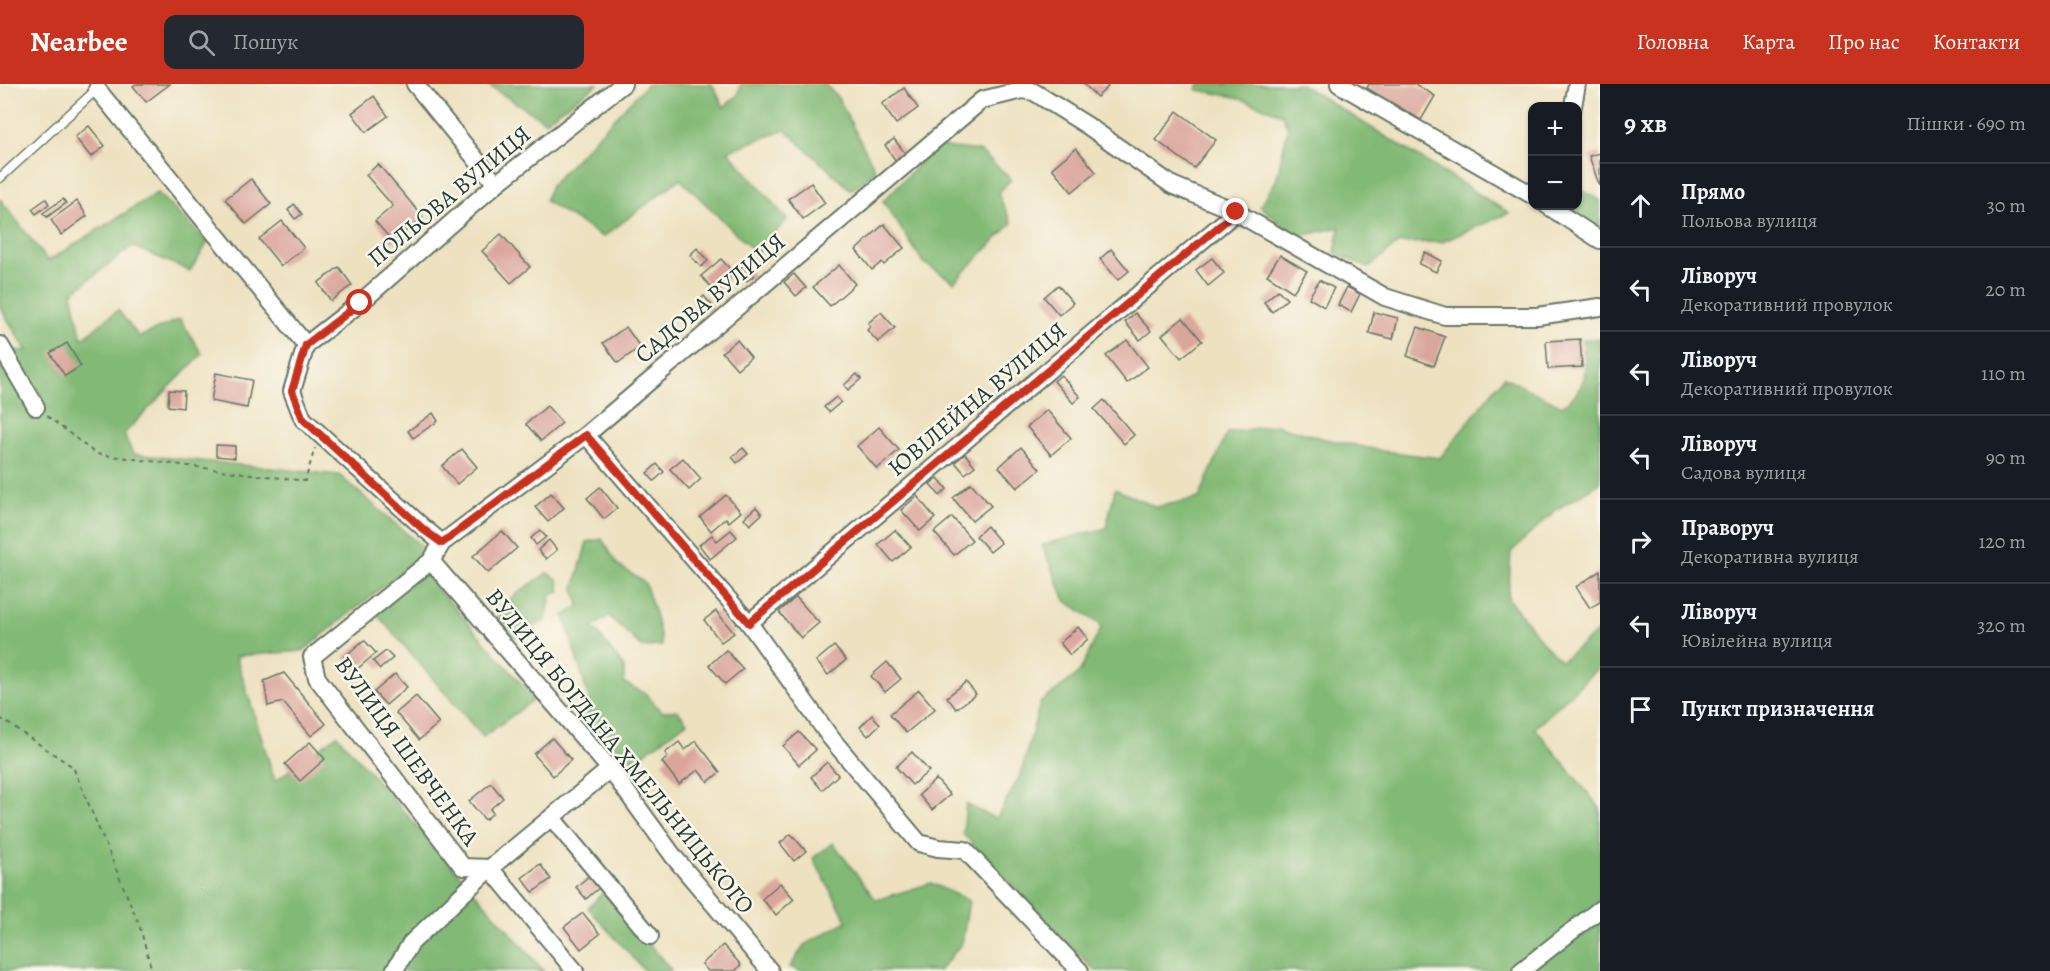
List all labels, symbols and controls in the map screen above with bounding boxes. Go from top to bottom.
search box [164,15,584,69]
text: Nearbee [30,23,128,61]
icon: search [185,26,218,59]
text: Пошук [233,27,298,57]
text: Головна [1637,28,1709,56]
text: Карта [1742,28,1795,56]
text: Про нас [1828,28,1900,56]
text: Контакти [1933,28,2020,56]
map controls [1528,102,1582,210]
button: + [1528,102,1582,156]
text: 9 хв [1624,106,1667,141]
text: Пішки · 690 m [1906,110,2026,137]
street label: ПОЛЬОВА ВУЛИЦЯ [361,118,537,274]
button: − [1528,156,1582,210]
text: Прямо [1681,177,1745,207]
icon: ahead [1624,189,1657,222]
text: 30 m [1986,192,2026,219]
route end [1222,198,1248,224]
text: Польова вулиця [1681,207,1817,234]
street label: САДОВА ВУЛИЦЯ [628,226,792,370]
text: Ліворуч [1681,261,1757,291]
icon: left [1624,273,1657,306]
text: 20 m [1985,276,2026,303]
route start [346,289,372,315]
text: Декоративний провулок [1681,291,1893,318]
street label: ЮВІЛЕЙНА ВУЛИЦЯ [881,315,1073,483]
text: Ліворуч [1681,345,1757,375]
icon: left [1624,357,1657,390]
text: 110 m [1981,360,2026,387]
text: Декоративний провулок [1681,375,1893,402]
text: Ліворуч [1681,429,1757,459]
icon: left [1624,441,1657,474]
text: 90 m [1986,444,2026,471]
text: Садова вулиця [1681,459,1806,486]
text: Праворуч [1681,513,1774,543]
icon: right [1624,525,1657,558]
text: 120 m [1978,528,2026,555]
text: Декоративна вулиця [1681,543,1859,570]
street label: ВУЛИЦЯ БОГДАНА ХМЕЛЬНИЦЬКОГО [478,582,762,920]
text: Ліворуч [1681,597,1757,627]
icon: left [1624,609,1657,642]
text: 320 m [1977,612,2026,639]
text: Ювілейна вулиця [1681,627,1833,654]
street label: ВУЛИЦЯ ШЕВЧЕНКА [327,650,487,853]
icon: arrive [1624,693,1657,726]
text: Пункт призначення [1681,694,1874,724]

